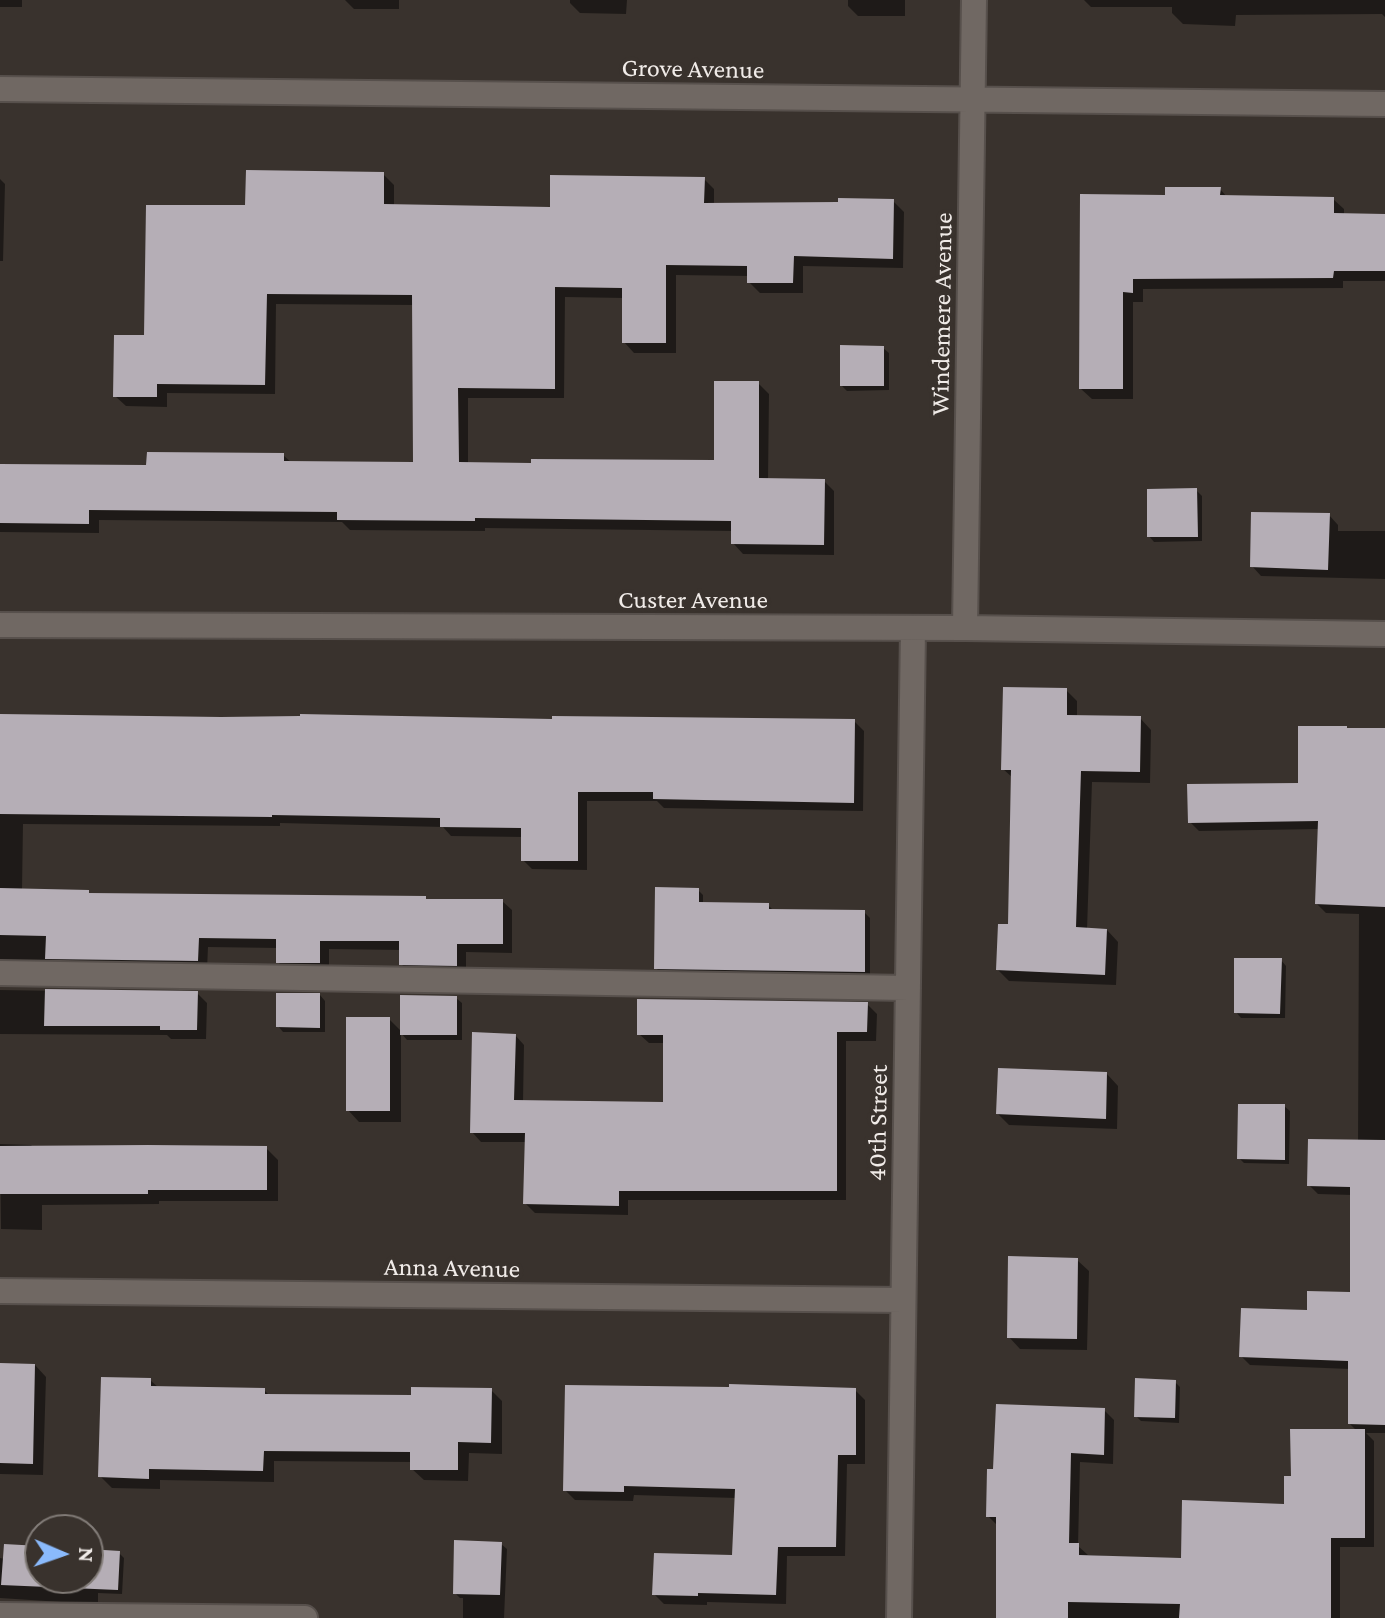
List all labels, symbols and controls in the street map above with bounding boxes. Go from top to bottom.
street label: Grove Avenue [621,52,765,86]
street label: Windemere Avenue [925,212,959,416]
street label: Custer Avenue [618,584,768,616]
street label: 40th Street [861,1065,895,1181]
street label: Anna Avenue [384,1251,520,1285]
north arrow [24,1514,104,1594]
text: N [74,1547,99,1563]

